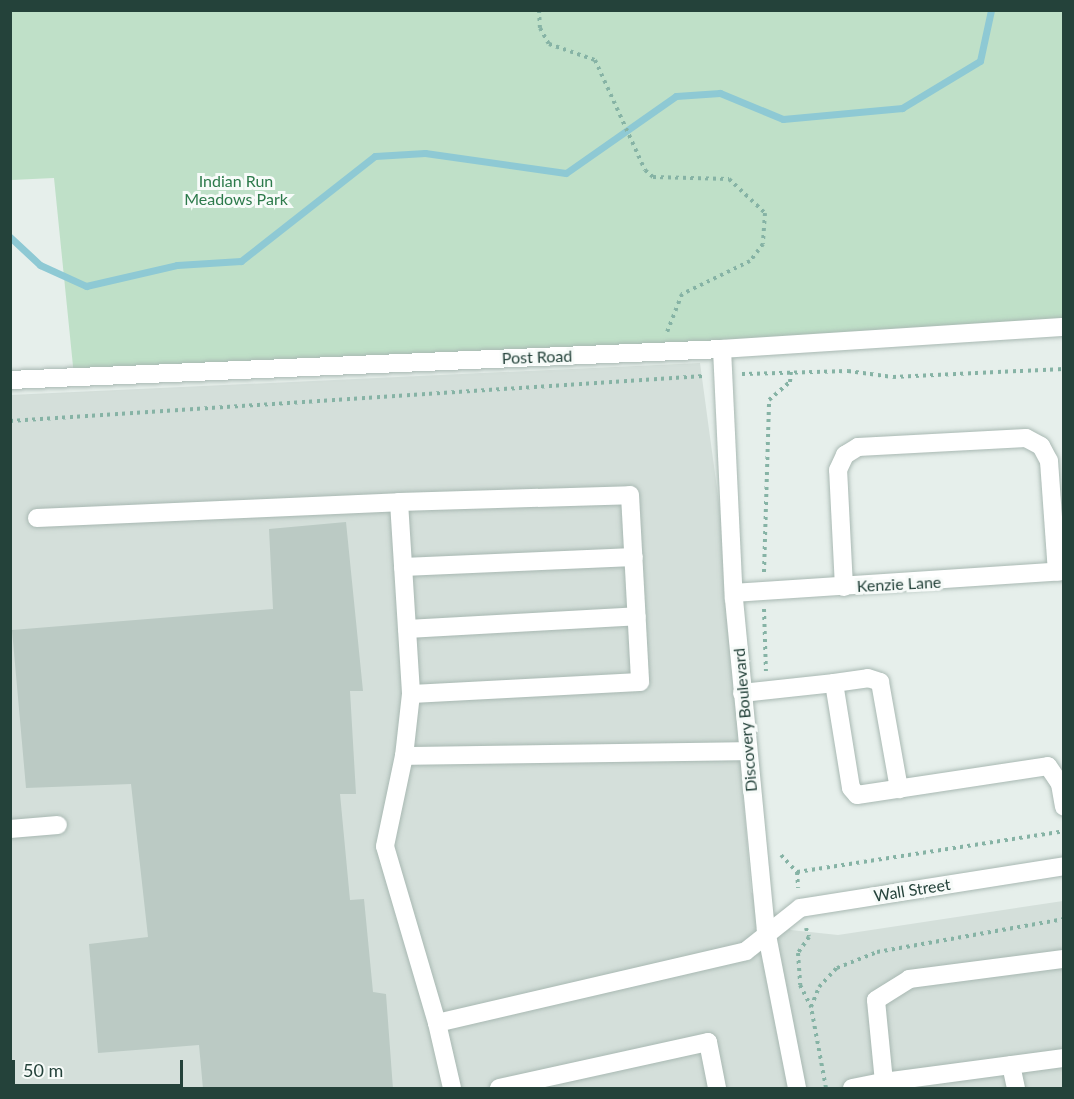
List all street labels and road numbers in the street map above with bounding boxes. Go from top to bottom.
street label: Post Road [501,346,573,368]
street label: Kenzie Lane [856,572,942,596]
street label: Discovery Boulevard [729,647,761,793]
street label: Wall Street [872,874,952,906]

